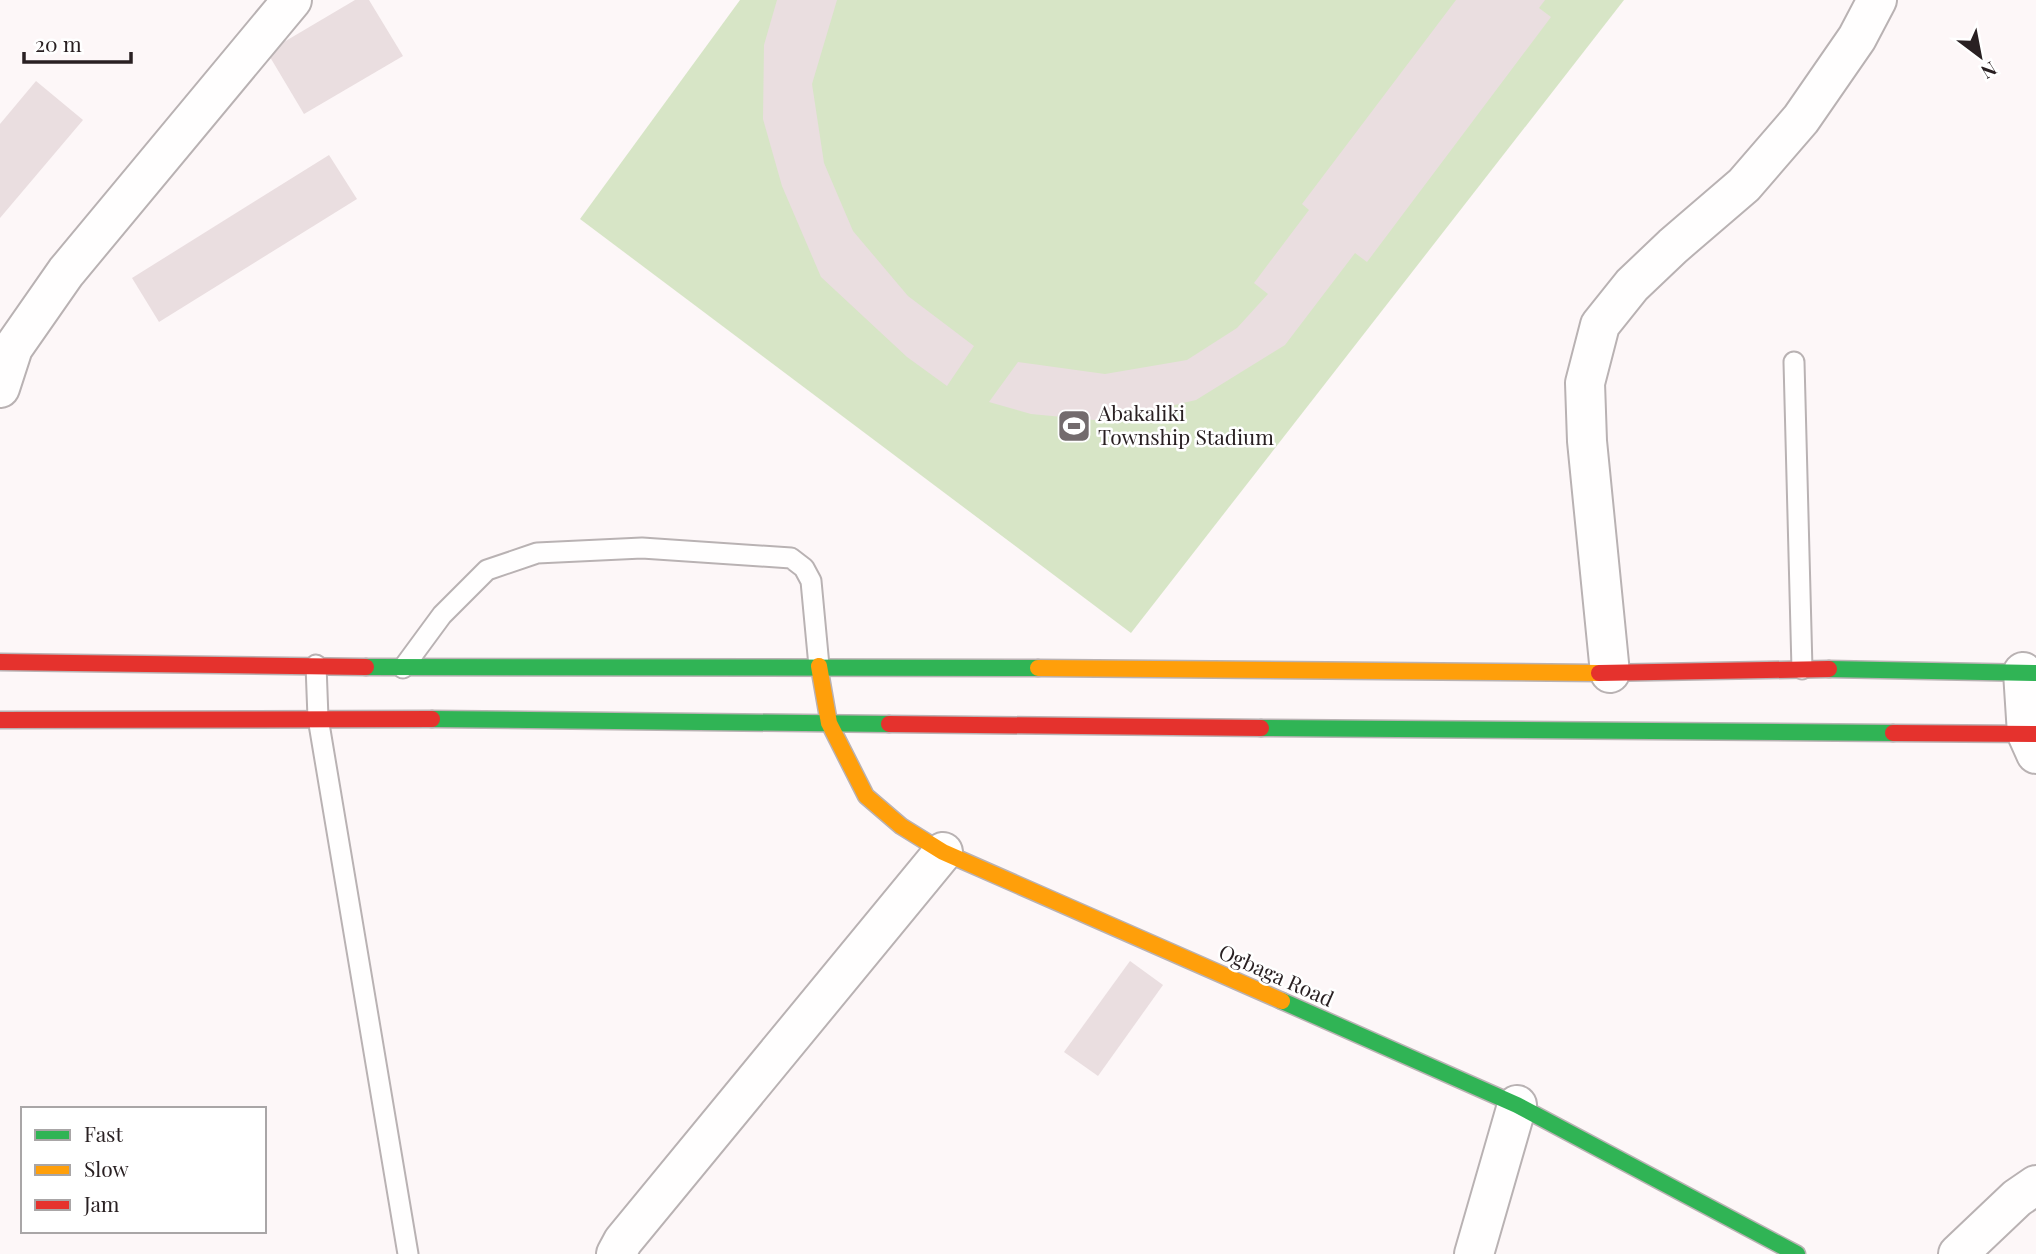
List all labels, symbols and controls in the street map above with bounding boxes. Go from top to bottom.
scale bar [24,21,131,65]
north arrow [1945,21,2015,91]
text: 20 m [35,29,82,57]
text: N [1977,57,2002,86]
place label: Abakaliki Township Stadium [1097,398,1274,450]
sports icon: Abakaliki Township Stadium [1055,407,1093,445]
street label: Ogbaga Road [1215,936,1339,1012]
legend [21,1107,266,1233]
text: Fast [84,1119,123,1147]
text: Slow [84,1154,129,1182]
text: Jam [83,1189,120,1217]

